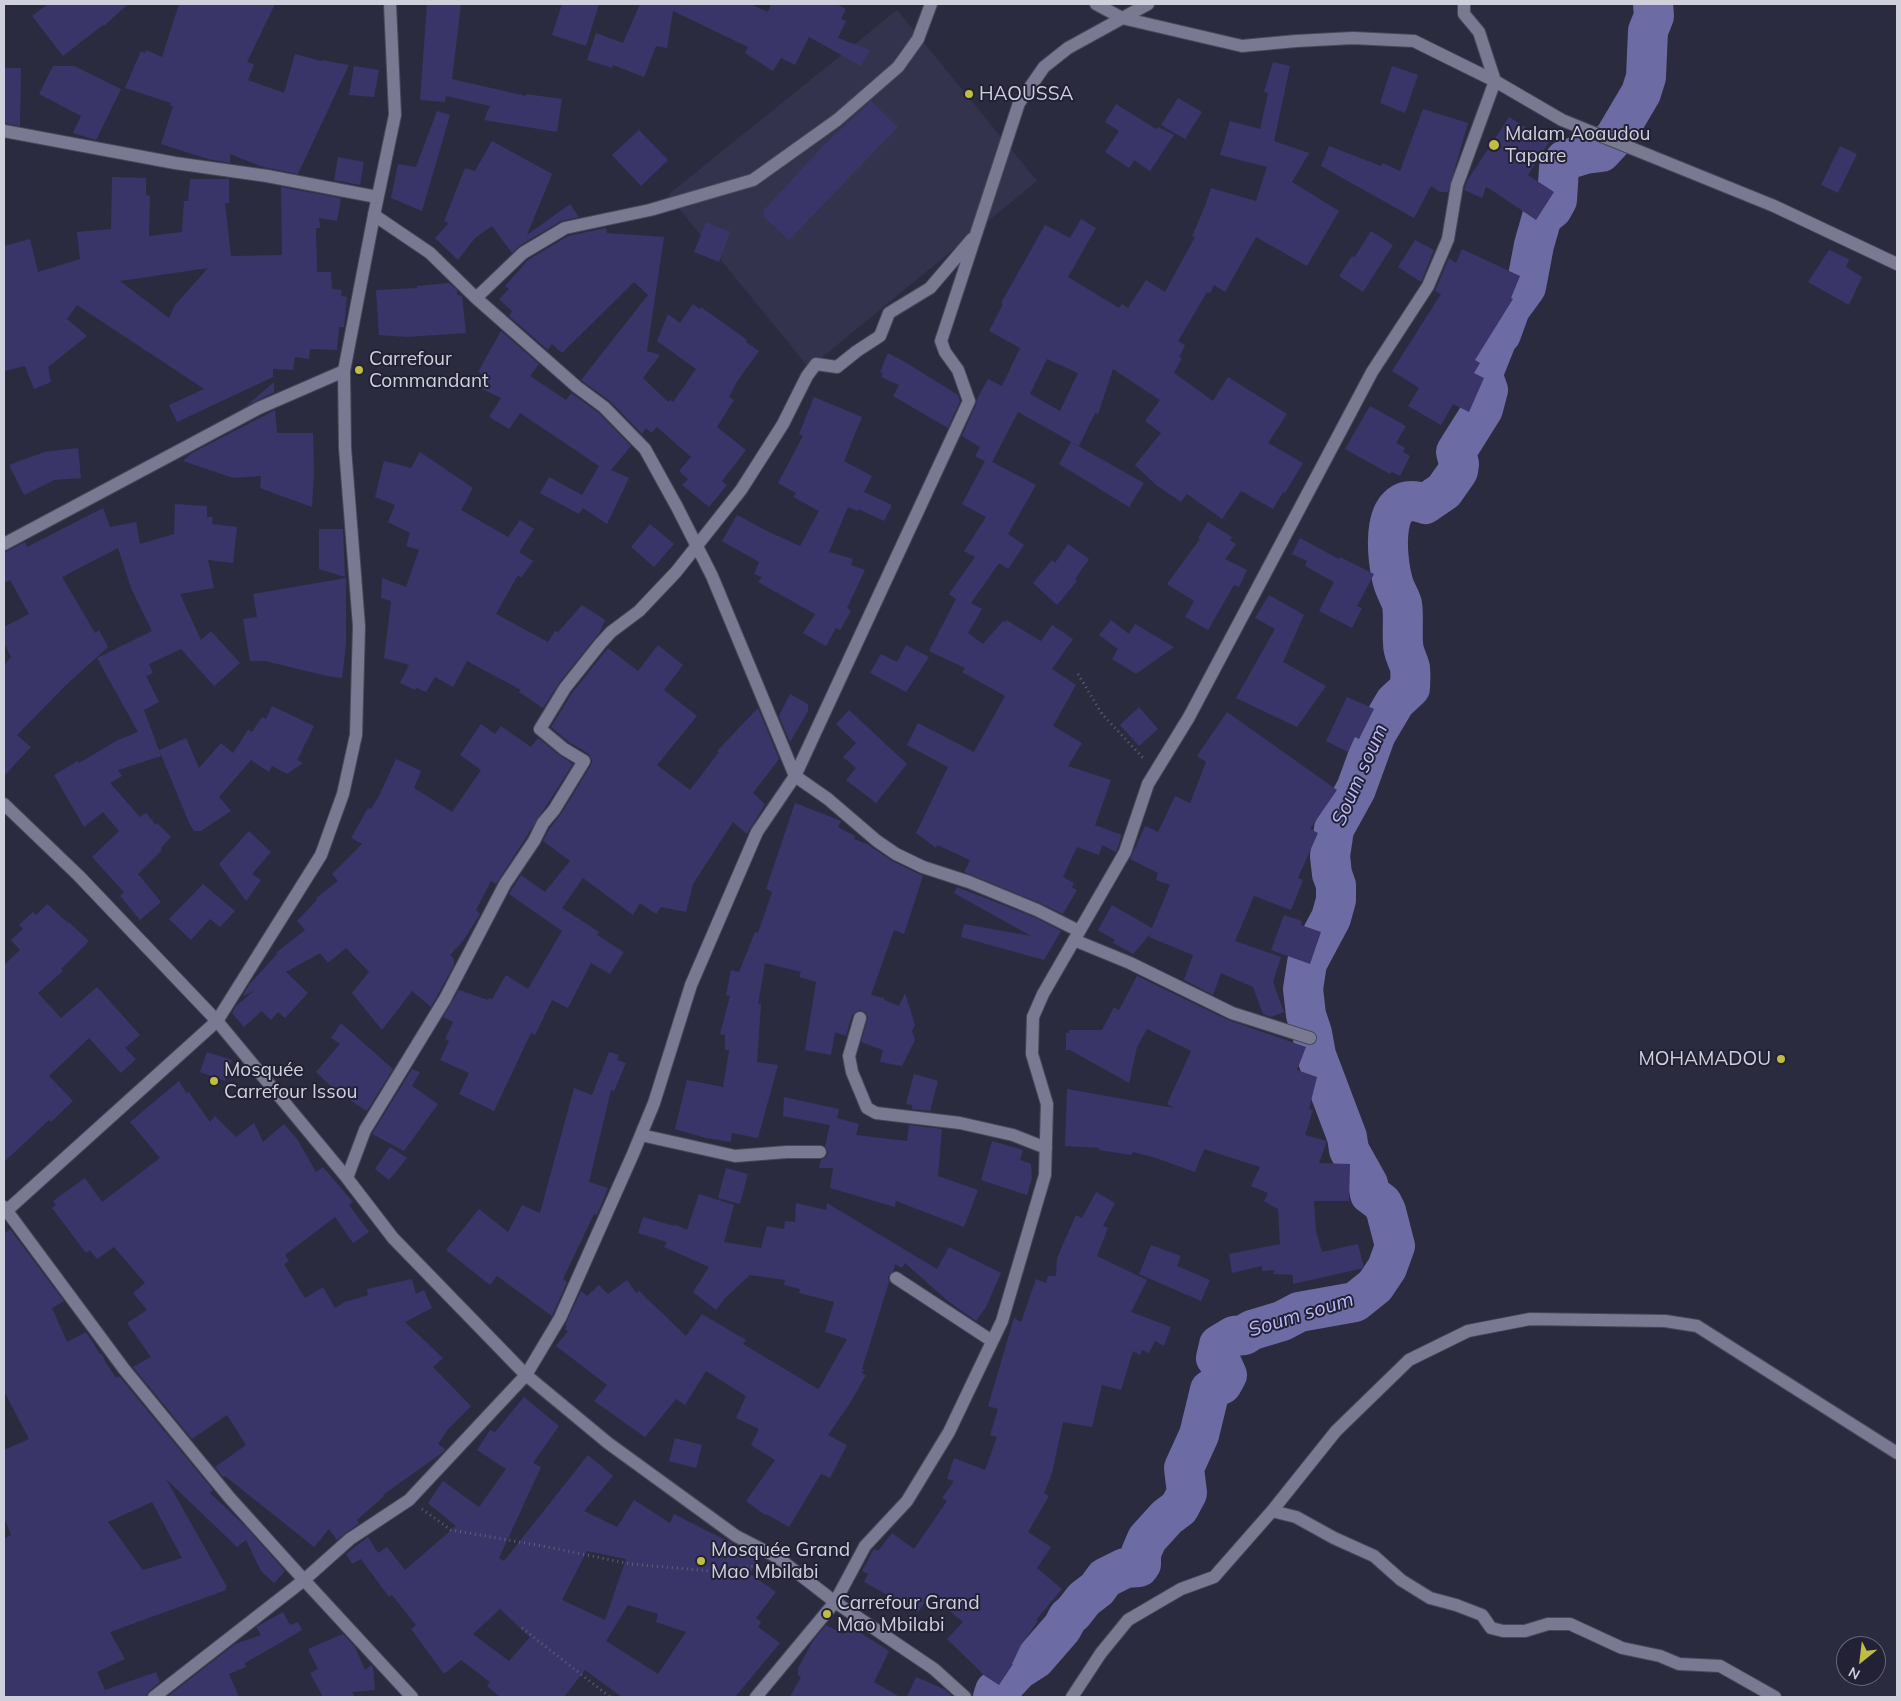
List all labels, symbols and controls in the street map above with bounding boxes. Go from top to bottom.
place label: HAOUSSA [979,83,1073,105]
marker: HAOUSSA [963,88,975,100]
place label: Malam Aoaudou Tapare [1505,123,1651,167]
marker: Malam Aoaudou Tapare [1487,138,1501,152]
place label: Carrefour Commandant [369,348,489,392]
marker: Carrefour Commandant [353,364,365,376]
water label: Soum soum [1327,720,1393,830]
place label: MOHAMADOU [1639,1048,1771,1070]
marker: MOHAMADOU [1775,1053,1787,1065]
place label: Mosquée Carrefour Issou [224,1059,357,1103]
marker: Mosquée Carrefour Issou [208,1075,220,1087]
water label: Soum soum [1246,1288,1356,1342]
place label: Mosquée Grand Mao Mbilabi [711,1539,850,1583]
marker: Mosquée Grand Mao Mbilabi [695,1555,707,1567]
place label: Carrefour Grand Mao Mbilabi [837,1592,980,1636]
marker: Carrefour Grand Mao Mbilabi [821,1608,833,1620]
north arrow [1836,1636,1886,1686]
text: N [1845,1663,1863,1684]

